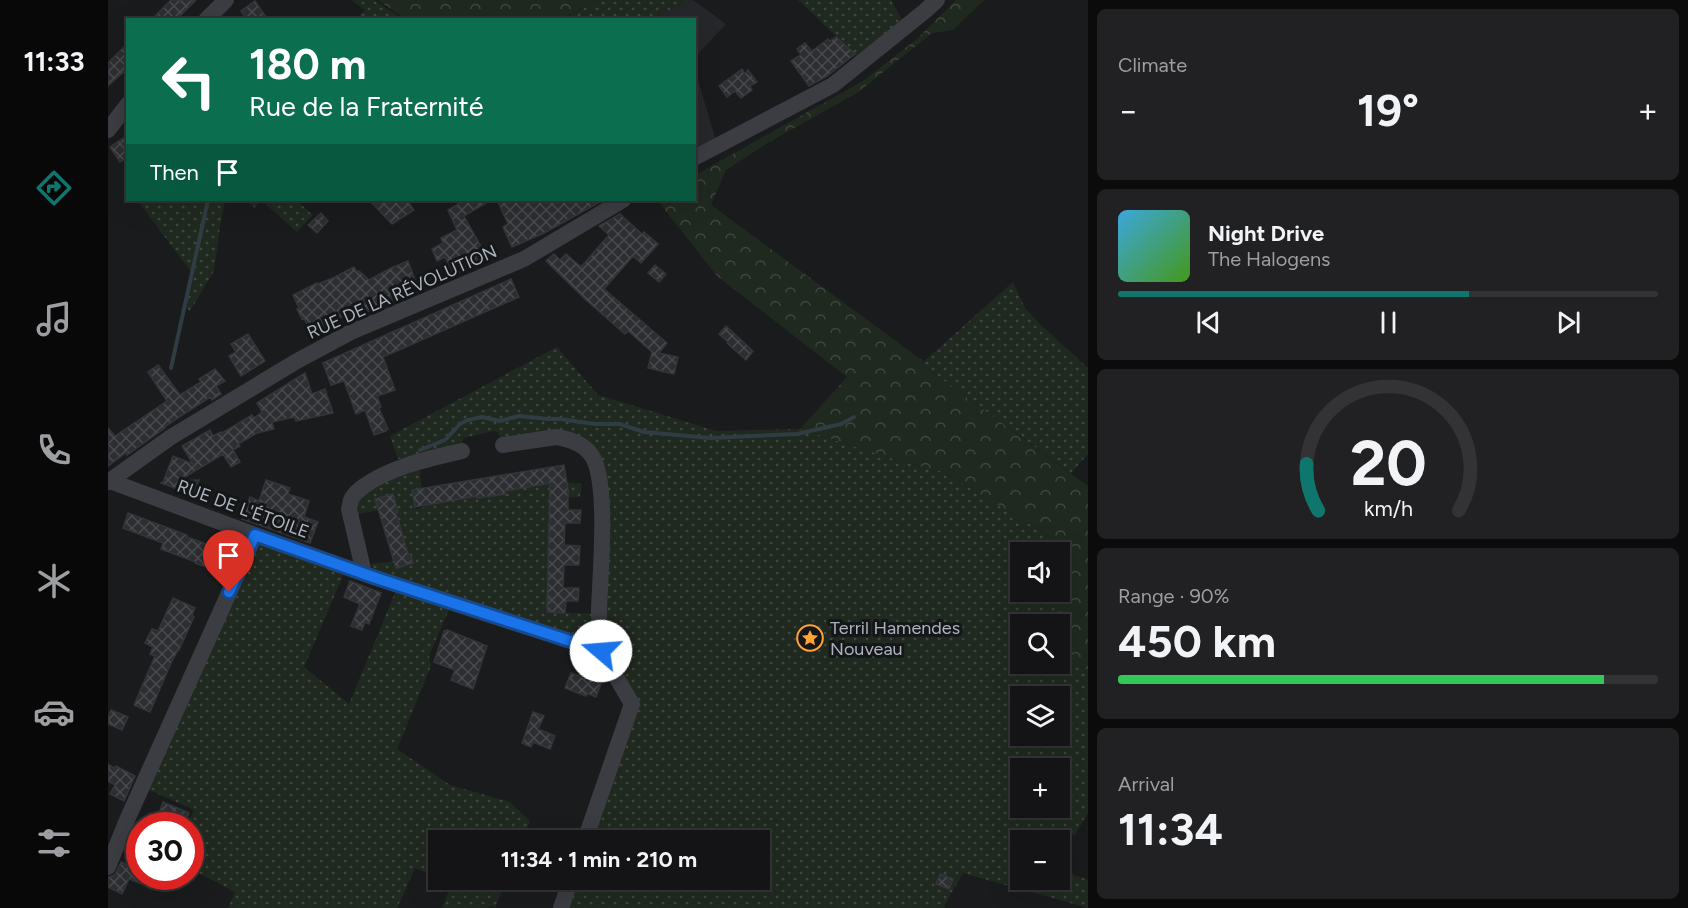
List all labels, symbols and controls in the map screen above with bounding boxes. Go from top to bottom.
text: 180 m [249,39,366,90]
icon: left [150,42,228,120]
text: 11:33 [24,45,84,78]
text: Climate [1118,53,1187,77]
text: 19° [1357,83,1419,137]
text: Rue de la Fraternité [249,90,484,123]
text: − [1118,91,1139,130]
text: + [1637,91,1658,130]
icon: arrive [211,156,244,189]
text: Then [150,159,199,186]
icon: directions [33,167,75,209]
text: Night Drive [1208,220,1324,247]
street label: RUE DE LA RÉVOLUTION [304,240,500,344]
text: The Halogens [1208,247,1330,271]
icon: music [33,298,75,340]
icon: previous [1192,306,1225,339]
icon: pause [1372,306,1405,339]
icon: next [1552,306,1585,339]
text: 20 [1350,426,1426,501]
icon: phone [33,429,75,471]
street label: RUE DE L'ÉTOILE [174,475,312,543]
text: km/h [1364,496,1412,521]
pin [203,530,254,592]
icon: arrive [212,539,245,572]
map controls [1010,542,1070,890]
button: sound [1010,542,1070,602]
icon: climate [33,560,75,602]
text: Range · 90% [1118,584,1229,608]
button: search [1010,614,1070,674]
text: 450 km [1118,614,1276,668]
place label: Terril Hamendes Nouveau [830,617,960,660]
position arrow [569,619,633,683]
place icon: Terril Hamendes Nouveau [795,623,825,653]
button: layers [1010,686,1070,746]
icon: car [33,691,75,733]
button: + [1010,758,1070,818]
text: Arrival [1118,772,1174,796]
text: 11:34 [1118,802,1223,856]
speed limit sign: 30 [126,812,204,890]
icon: filters [33,822,75,864]
button: − [1010,830,1070,890]
text: 11:34 · 1 min · 210 m [501,846,697,873]

